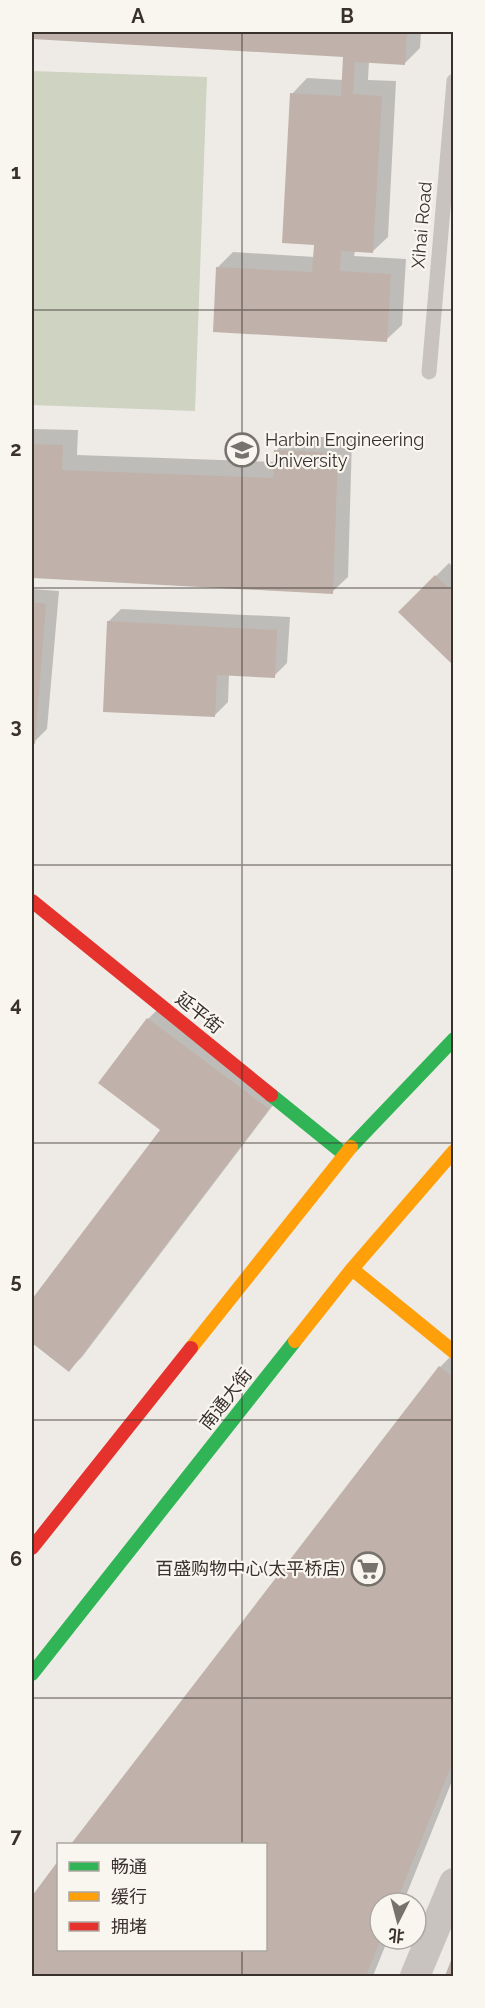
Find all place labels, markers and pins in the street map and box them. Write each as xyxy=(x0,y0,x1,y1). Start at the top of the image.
place label: Harbin Engineering University xyxy=(265,429,424,471)
school or university icon: Harbin Engineering University xyxy=(224,432,260,468)
supermarket icon: 百盛购物中心(太平桥店) xyxy=(350,1551,386,1587)
place label: 百盛购物中心(太平桥店) xyxy=(155,1558,345,1579)

